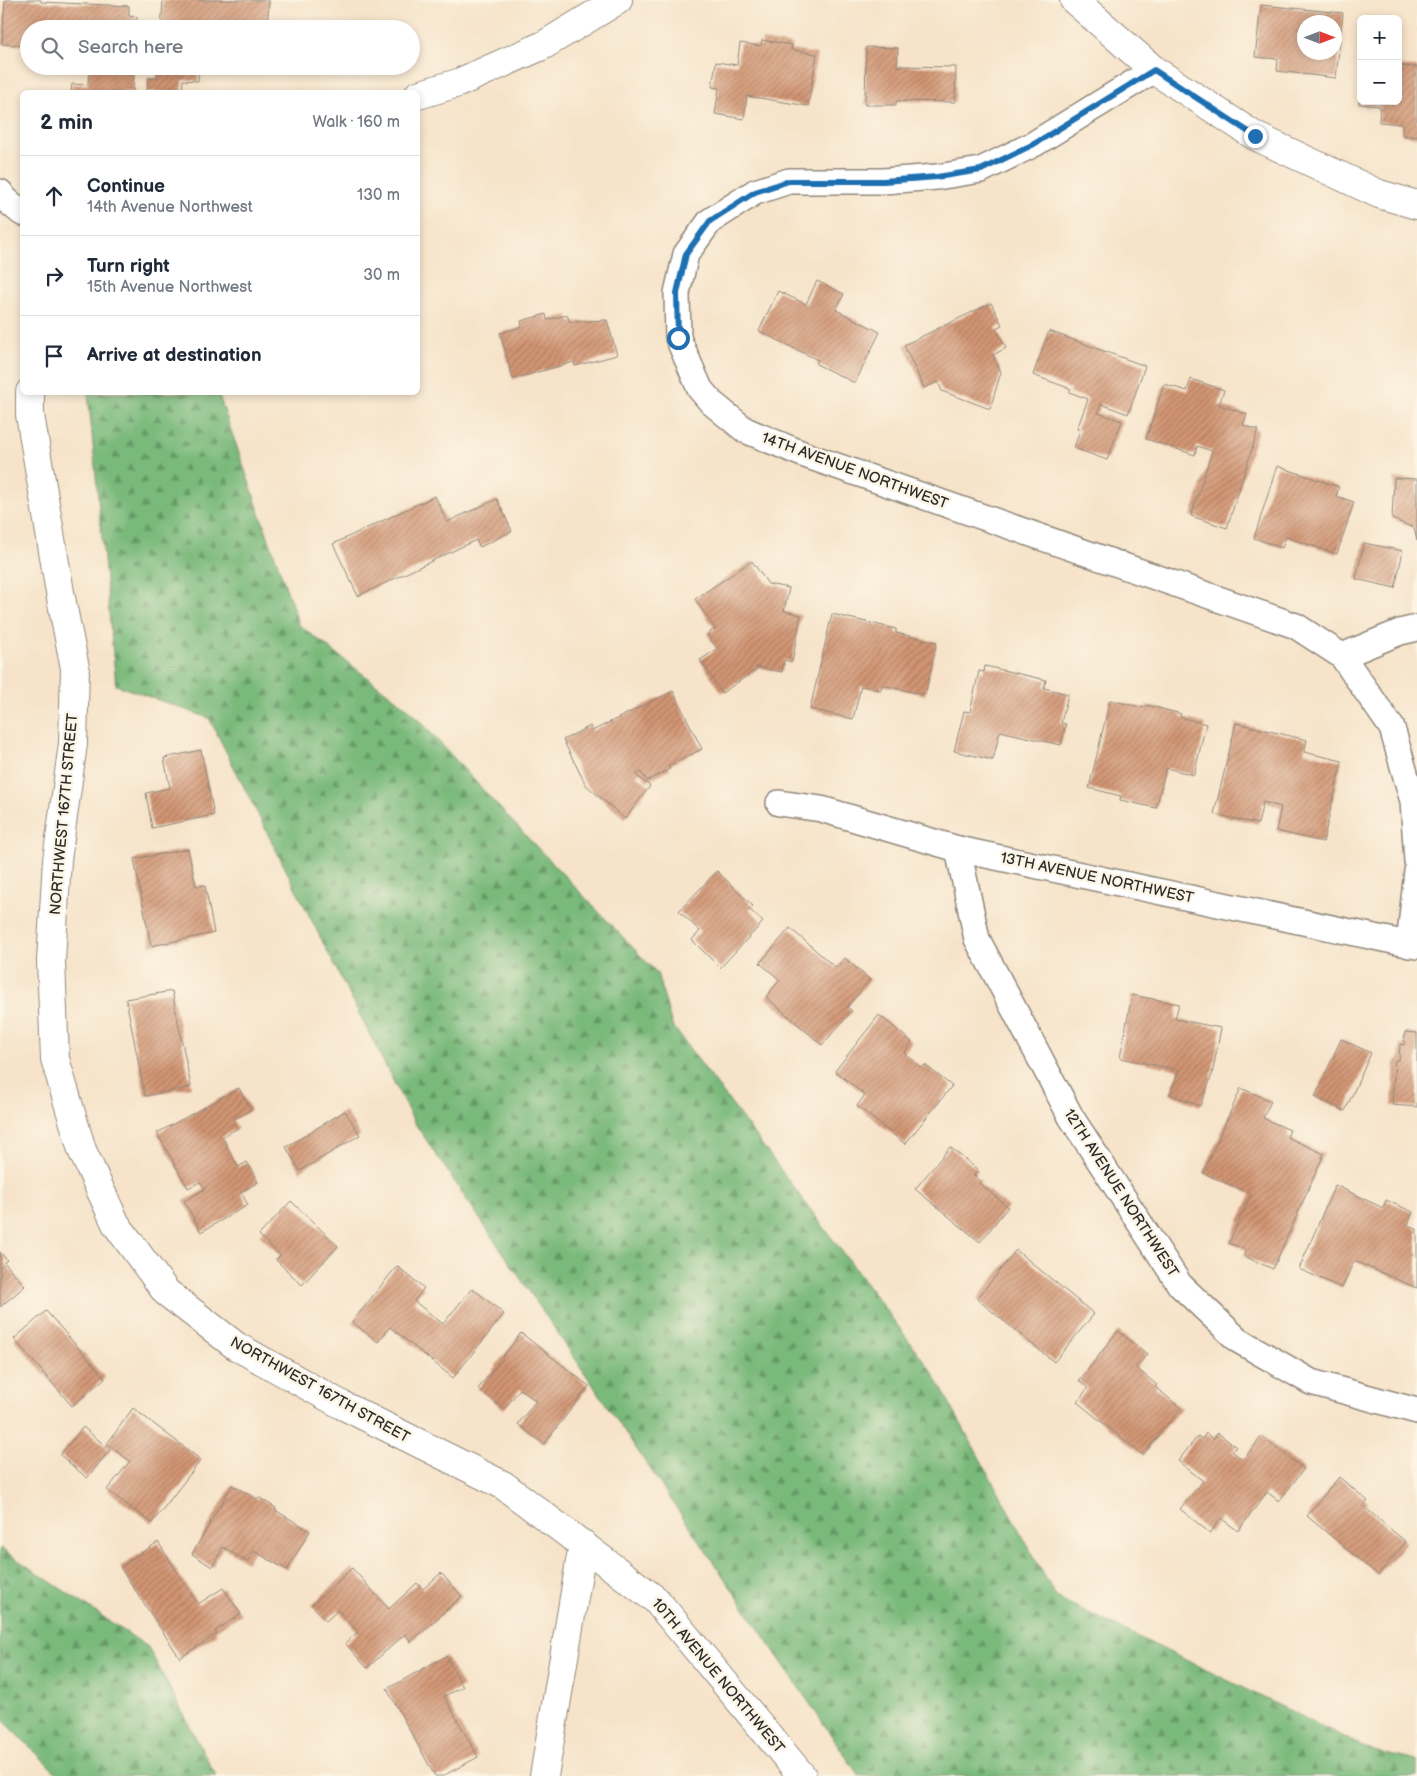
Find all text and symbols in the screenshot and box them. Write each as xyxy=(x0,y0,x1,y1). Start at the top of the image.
north arrow xyxy=(1297,15,1342,60)
map controls xyxy=(1357,15,1402,105)
button: + xyxy=(1357,15,1402,60)
search box xyxy=(20,20,420,75)
icon: search xyxy=(38,34,66,62)
text: Search here xyxy=(78,36,183,59)
button: − xyxy=(1357,60,1402,105)
text: 2 min xyxy=(40,110,93,135)
text: Walk · 160 m xyxy=(312,113,400,132)
route end xyxy=(1244,125,1267,148)
text: Continue xyxy=(87,175,165,198)
icon: ahead xyxy=(40,182,68,210)
text: 130 m xyxy=(357,186,400,205)
text: 14th Avenue Northwest xyxy=(87,198,253,217)
text: Turn right xyxy=(87,255,170,278)
icon: right xyxy=(40,262,68,290)
text: 30 m xyxy=(363,266,400,285)
text: 15th Avenue Northwest xyxy=(87,278,252,297)
route start xyxy=(667,327,690,350)
icon: arrive xyxy=(40,342,68,370)
text: Arrive at destination xyxy=(87,344,262,367)
street label: 14TH AVENUE NORTHWEST xyxy=(759,428,951,514)
street label: NORTHWEST 167TH STREET xyxy=(46,712,82,916)
street label: 13TH AVENUE NORTHWEST xyxy=(999,848,1195,908)
street label: 12TH AVENUE NORTHWEST xyxy=(1059,1105,1183,1281)
street label: NORTHWEST 167TH STREET xyxy=(227,1333,413,1447)
street label: 10TH AVENUE NORTHWEST xyxy=(647,1595,789,1757)

